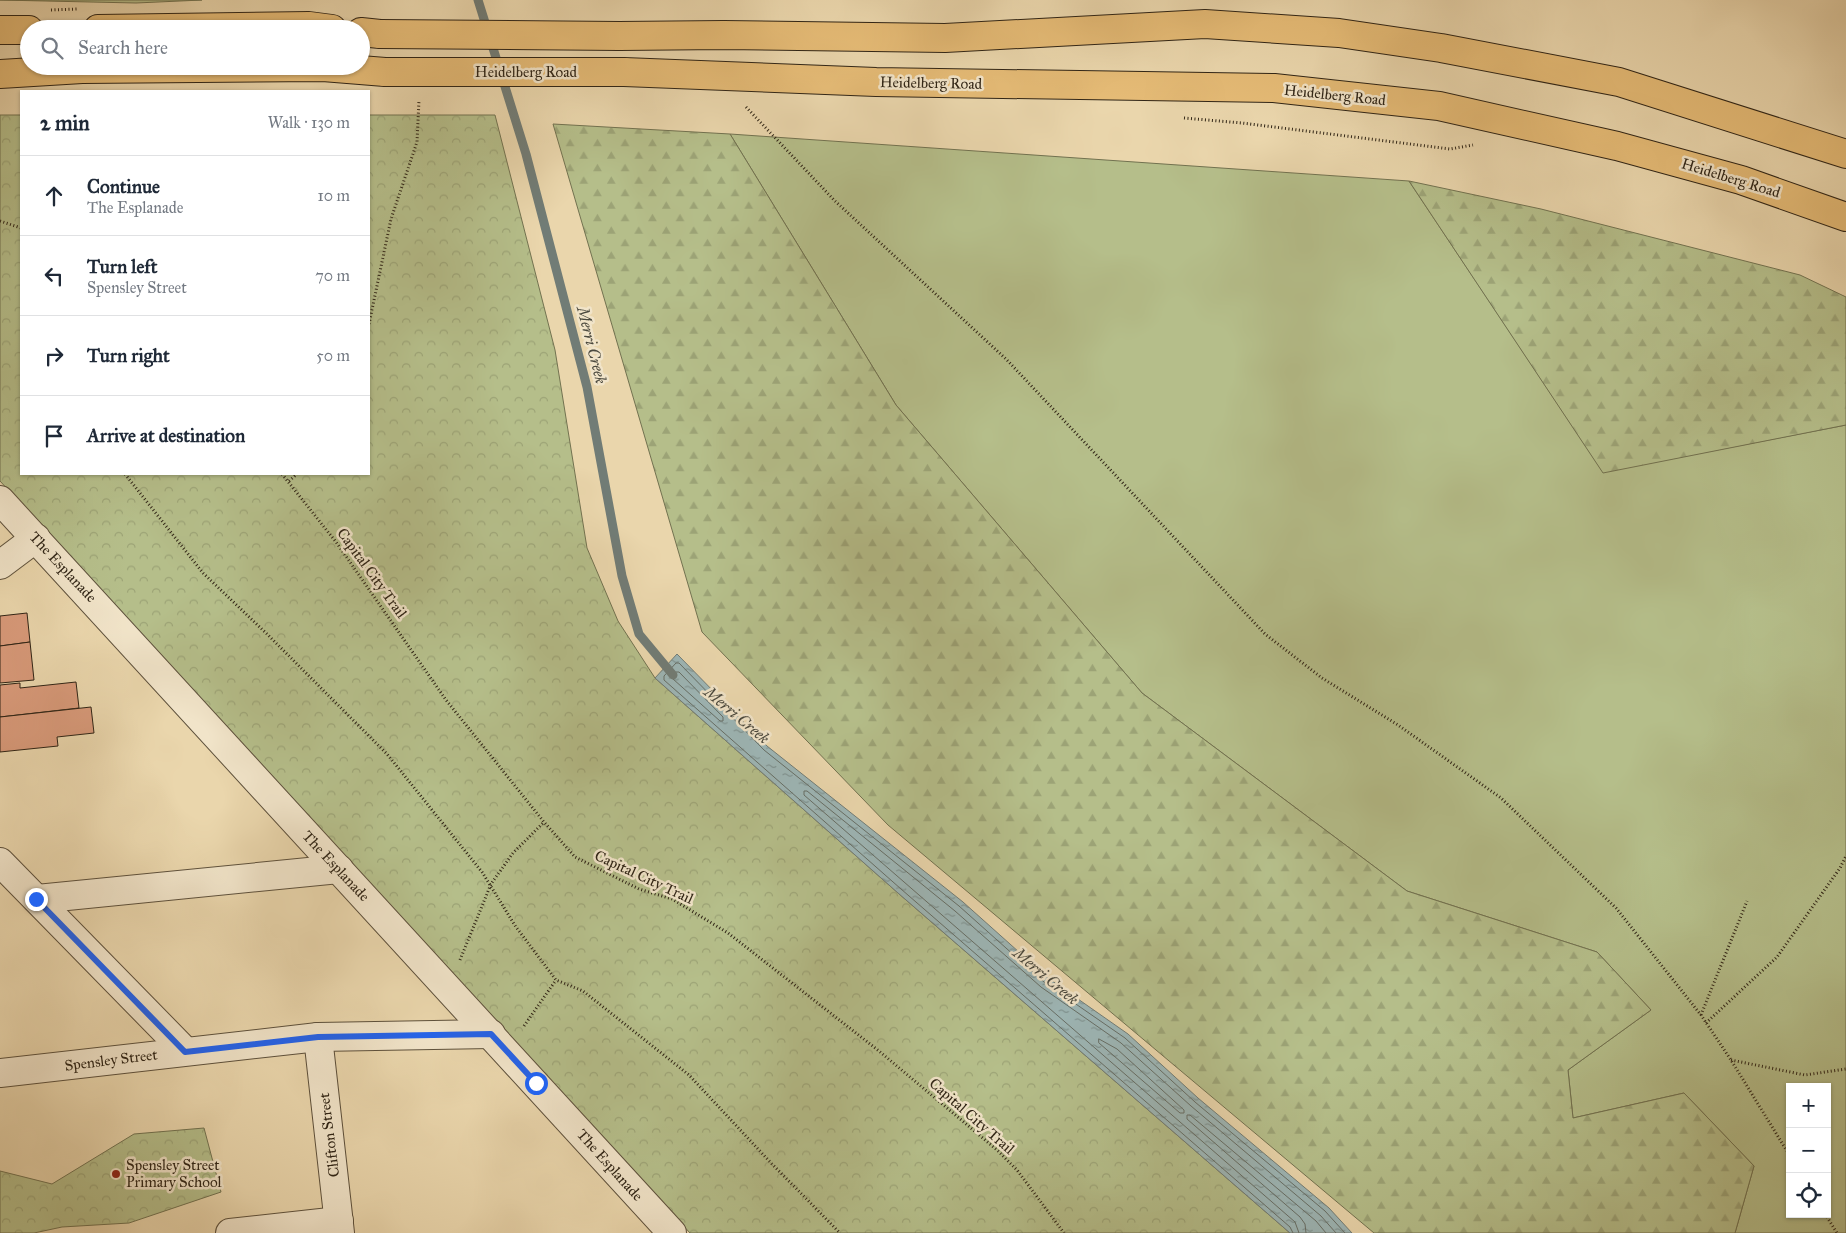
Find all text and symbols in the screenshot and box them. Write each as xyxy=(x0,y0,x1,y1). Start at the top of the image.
search box xyxy=(20,20,370,75)
icon: search xyxy=(38,34,66,62)
text: Search here xyxy=(78,36,168,59)
street label: Heidelberg Road xyxy=(475,63,578,81)
street label: Heidelberg Road xyxy=(880,73,983,93)
street label: Heidelberg Road xyxy=(1283,81,1387,109)
text: 2 min xyxy=(40,110,90,136)
text: Walk · 130 m xyxy=(268,113,350,132)
street label: Heidelberg Road xyxy=(1679,154,1783,202)
text: Continue xyxy=(87,175,160,198)
icon: ahead xyxy=(40,182,68,210)
text: 10 m xyxy=(318,186,350,205)
text: The Esplanade xyxy=(87,198,183,217)
text: Turn left xyxy=(87,255,157,278)
icon: left xyxy=(40,262,68,290)
text: 70 m xyxy=(315,266,350,285)
text: Spensley Street xyxy=(87,278,187,297)
water label: Merri Creek xyxy=(573,302,611,386)
icon: right xyxy=(40,342,68,370)
text: Turn right xyxy=(87,344,170,367)
text: 50 m xyxy=(316,346,350,365)
icon: arrive xyxy=(40,422,68,450)
text: Arrive at destination xyxy=(87,424,245,447)
street label: Capital City Trail xyxy=(333,524,411,622)
street label: The Esplanade xyxy=(26,528,100,606)
water label: Merri Creek xyxy=(699,681,773,748)
street label: The Esplanade xyxy=(299,827,373,905)
street label: Capital City Trail xyxy=(592,846,697,908)
route end xyxy=(25,888,48,911)
water label: Merri Creek xyxy=(1008,942,1082,1009)
street label: Spensley Street xyxy=(63,1045,159,1075)
route start xyxy=(525,1072,548,1095)
street label: Capital City Trail xyxy=(926,1074,1019,1158)
map controls xyxy=(1786,1083,1831,1218)
button: + xyxy=(1786,1083,1831,1128)
street label: Clifton Street xyxy=(315,1091,343,1178)
street label: The Esplanade xyxy=(573,1125,647,1205)
button: − xyxy=(1786,1128,1831,1173)
place label: Spensley Street Primary School xyxy=(126,1156,223,1191)
marker: Spensley Street Primary School xyxy=(110,1168,122,1180)
button: locate xyxy=(1786,1173,1831,1218)

